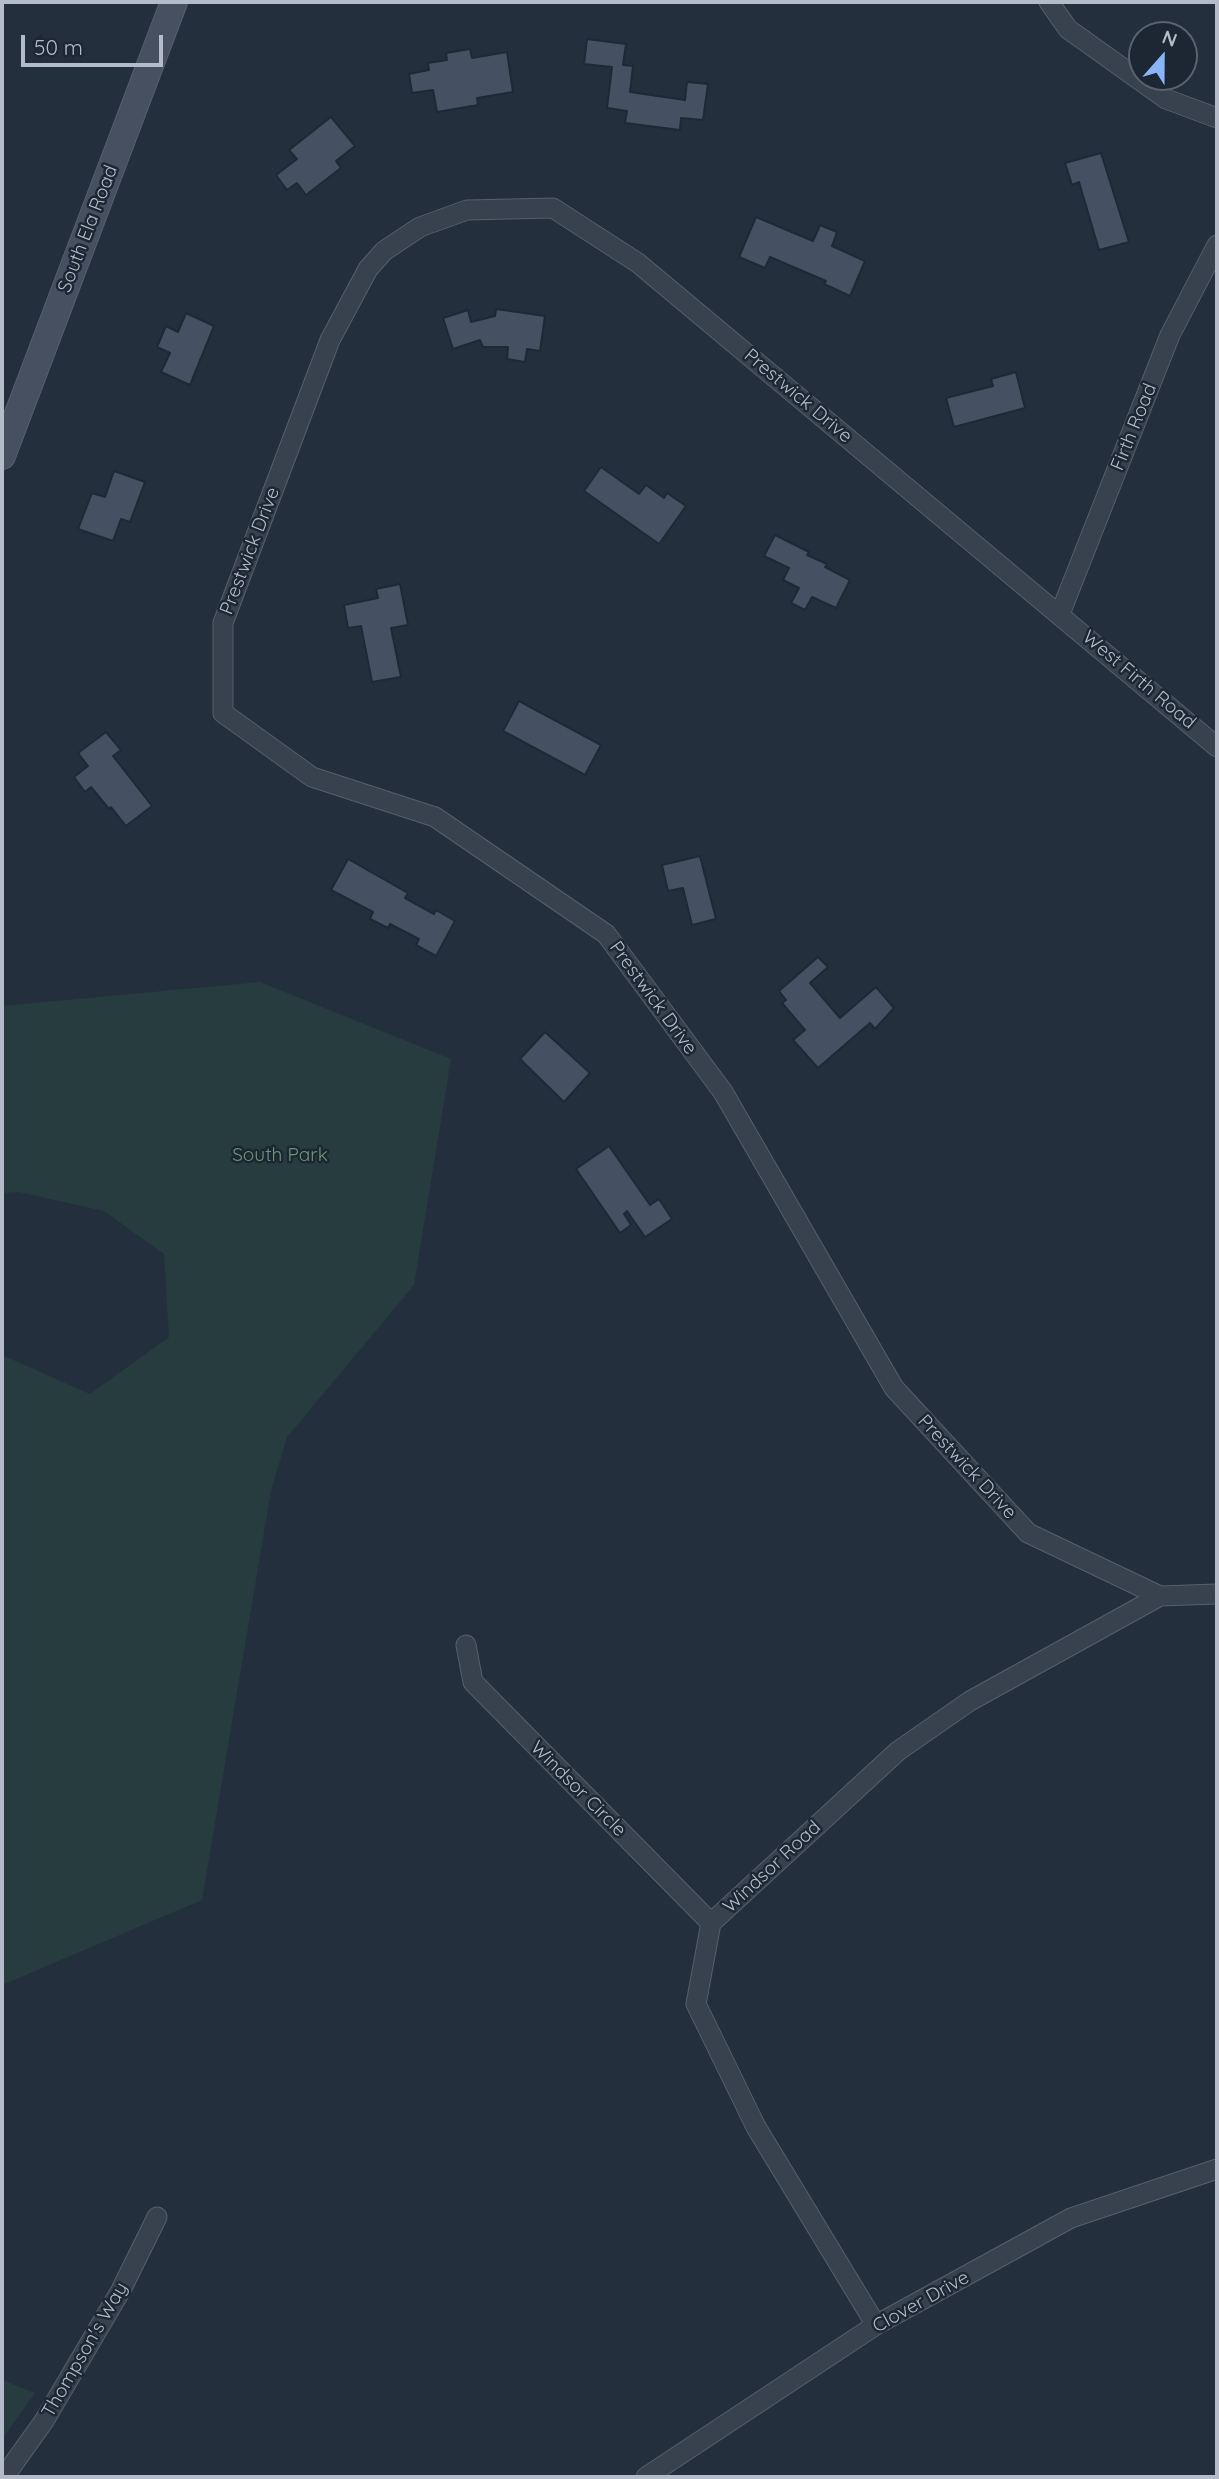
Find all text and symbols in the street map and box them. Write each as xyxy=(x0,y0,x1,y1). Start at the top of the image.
scale bar xyxy=(24,21,166,65)
north arrow xyxy=(1128,21,1198,91)
text: N xyxy=(1159,25,1181,52)
text: 50 m xyxy=(34,34,83,60)
street label: South Ela Road xyxy=(53,162,123,296)
street label: Prestwick Drive xyxy=(739,344,857,448)
street label: Firth Road xyxy=(1106,380,1162,474)
street label: Prestwick Drive xyxy=(215,484,285,618)
street label: West Firth Road xyxy=(1078,626,1200,734)
street label: Prestwick Drive xyxy=(604,937,702,1059)
park label: South Park xyxy=(232,1144,328,1166)
street label: Prestwick Drive xyxy=(913,1410,1021,1524)
street label: Windsor Circle xyxy=(525,1736,631,1842)
street label: Windsor Road xyxy=(719,1816,825,1918)
street label: Clover Drive xyxy=(869,2266,973,2338)
street label: Thompson's Way xyxy=(37,2278,133,2422)

